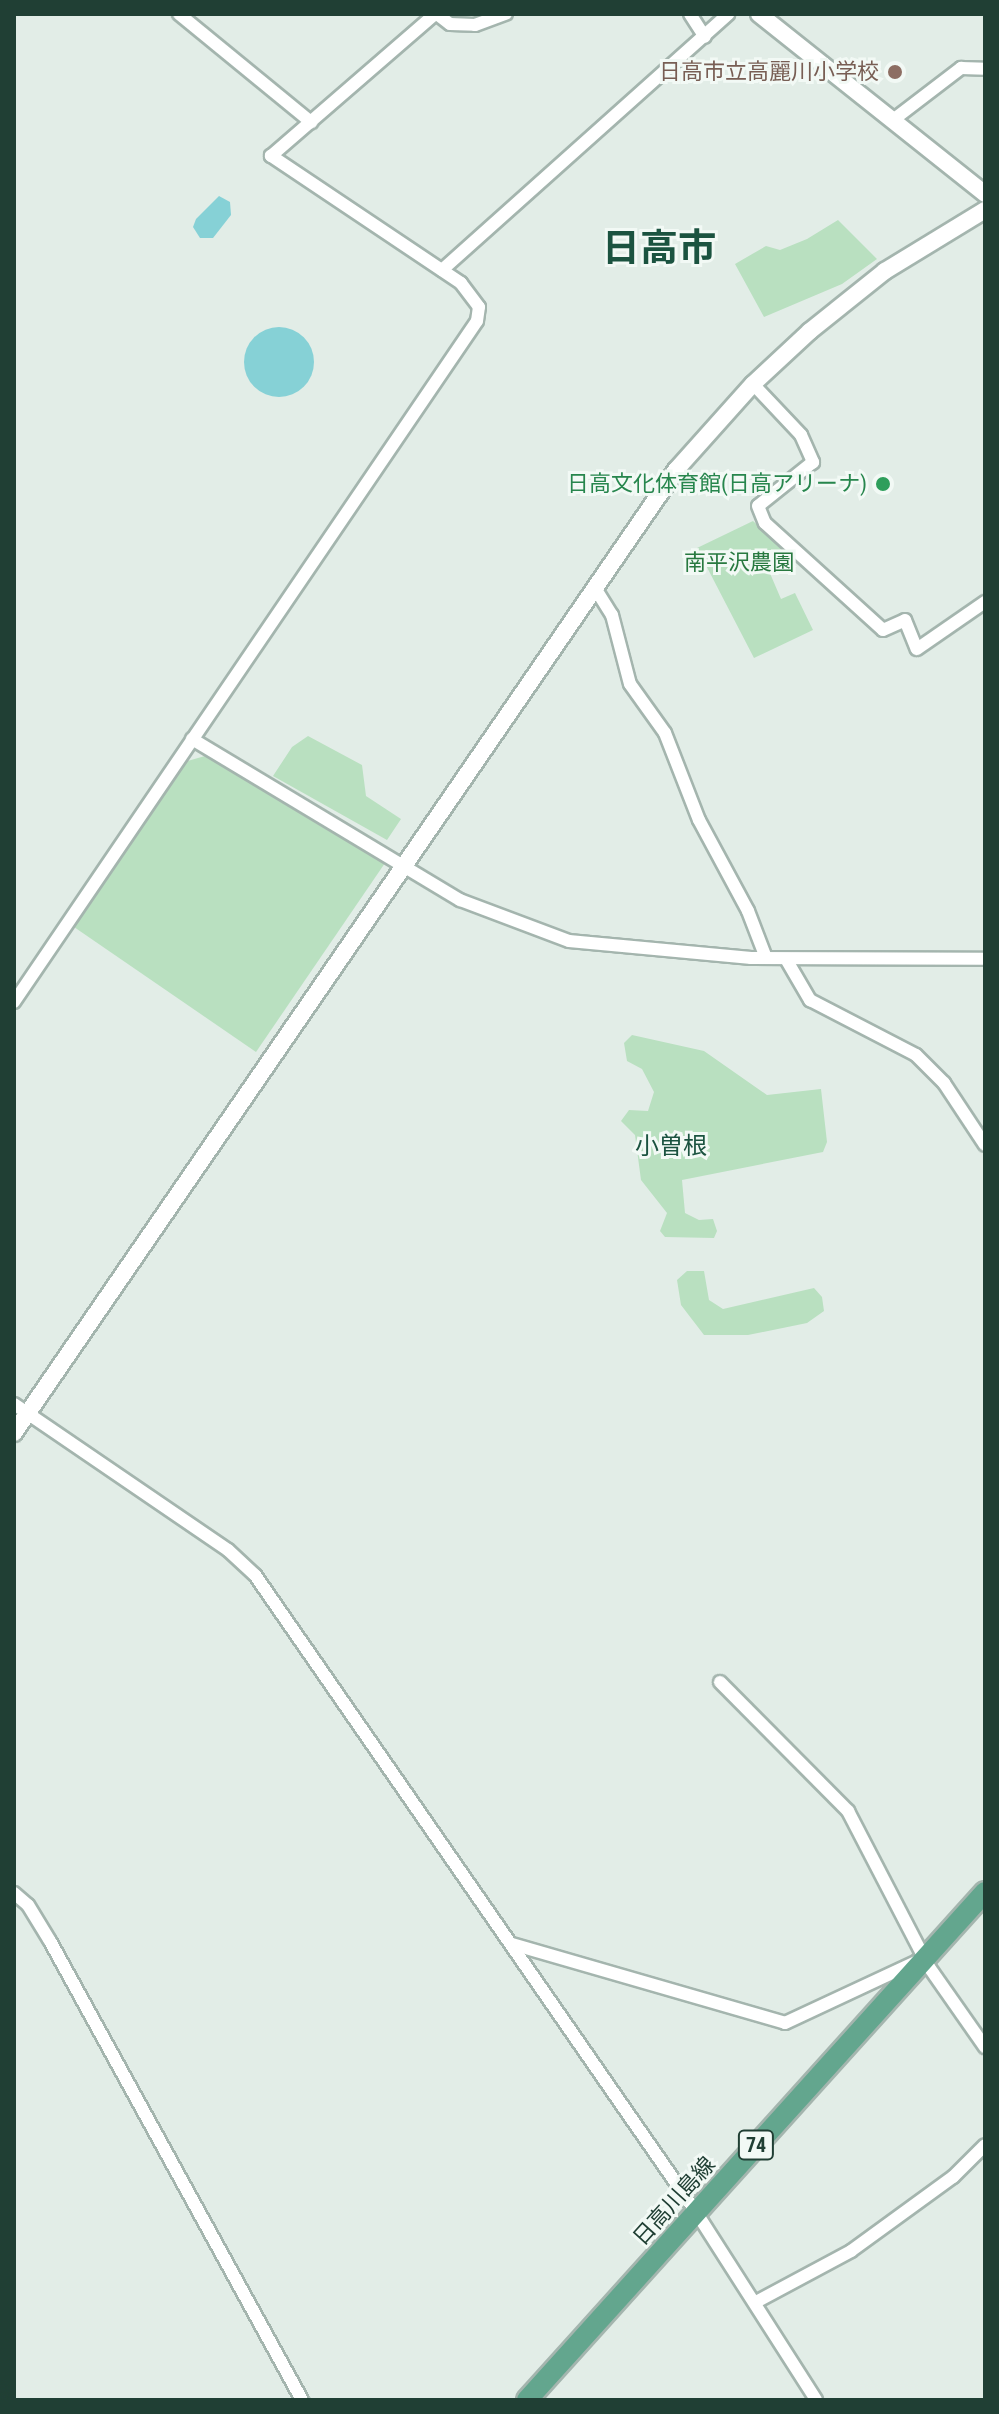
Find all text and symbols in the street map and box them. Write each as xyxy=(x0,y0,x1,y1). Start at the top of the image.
place label: 日高市立高麗川小学校 xyxy=(659,59,879,85)
marker: 日高市立高麗川小学校 xyxy=(886,63,904,81)
district label: 日高市 xyxy=(602,226,716,272)
place label: 日高文化体育館(日高アリーナ) xyxy=(567,471,867,497)
marker: 日高文化体育館(日高アリーナ) xyxy=(874,475,892,493)
park label: 南平沢農園 xyxy=(684,550,794,576)
district label: 小曽根 xyxy=(635,1133,707,1161)
road number: 74 xyxy=(736,2129,776,2161)
street label: 日高川島線 xyxy=(627,2151,721,2251)

